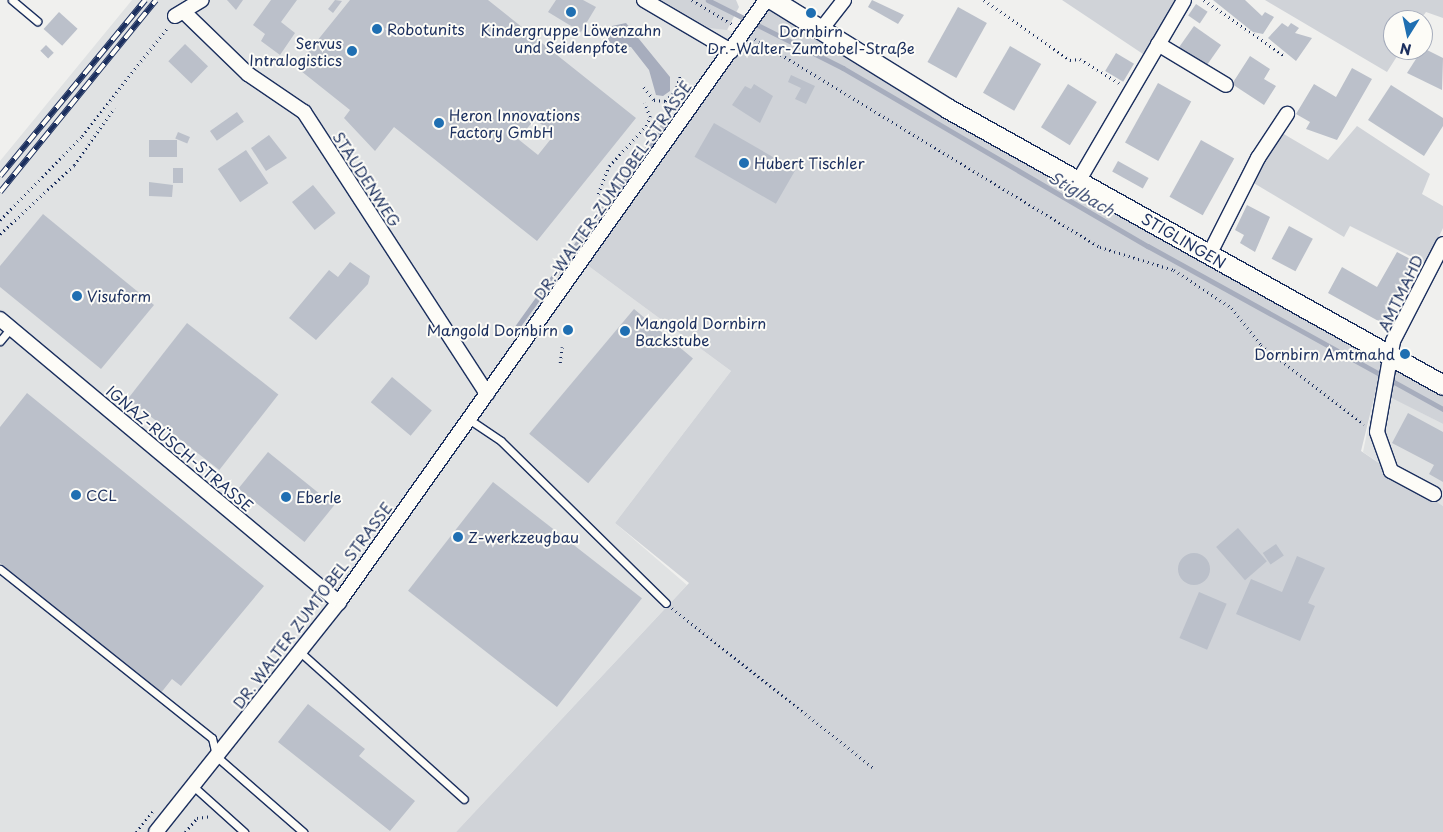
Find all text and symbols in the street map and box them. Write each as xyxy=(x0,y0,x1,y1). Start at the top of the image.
marker: Kindergruppe Löwenzahn und Seidenpfote xyxy=(565,6,577,18)
marker: Dornbirn Dr.-Walter-Zumtobel-Straße xyxy=(805,7,817,19)
north arrow xyxy=(1383,10,1433,60)
place label: Robotunits xyxy=(387,20,465,38)
place label: Kindergruppe Löwenzahn und Seidenpfote xyxy=(480,20,662,55)
place label: Dornbirn Dr.-Walter-Zumtobel-Straße xyxy=(707,21,915,56)
marker: Robotunits xyxy=(371,23,383,35)
place label: Servus Intralogistics xyxy=(249,33,342,68)
text: N xyxy=(1398,38,1413,61)
marker: Servus Intralogistics xyxy=(346,45,358,57)
street label: DR.-WALTER-ZUMTOBEL-STRASSE xyxy=(529,77,695,303)
place label: Heron Innovations Factory GmbH xyxy=(449,105,580,140)
marker: Heron Innovations Factory GmbH xyxy=(433,117,445,129)
street label: STAUDENWEG xyxy=(330,128,404,230)
place label: Hubert Tischler xyxy=(754,154,866,172)
marker: Hubert Tischler xyxy=(738,157,750,169)
water label: Stiglbach xyxy=(1046,167,1118,219)
street label: STIGLINGEN xyxy=(1139,209,1229,271)
street label: AMTMAHD xyxy=(1374,252,1426,334)
place label: Visuform xyxy=(87,287,151,305)
marker: Visuform xyxy=(71,290,83,302)
place label: Mangold Dornbirn Backstube xyxy=(635,313,767,348)
place label: Mangold Dornbirn xyxy=(426,321,558,339)
marker: Mangold Dornbirn xyxy=(562,324,574,336)
marker: Mangold Dornbirn Backstube xyxy=(619,325,631,337)
place label: Dornbirn Amtmahd xyxy=(1254,345,1395,363)
marker: Dornbirn Amtmahd xyxy=(1399,348,1411,360)
street label: IGNAZ-RÜSCH-STRASSE xyxy=(103,381,257,515)
place label: CCL xyxy=(86,486,117,504)
place label: Eberle xyxy=(296,488,342,506)
marker: CCL xyxy=(70,489,82,501)
marker: Eberle xyxy=(280,491,292,503)
street label: DR. WALTER ZUMTOBEL STRASSE xyxy=(227,497,397,713)
place label: Z-werkzeugbau xyxy=(468,528,579,546)
marker: Z-werkzeugbau xyxy=(452,531,464,543)

